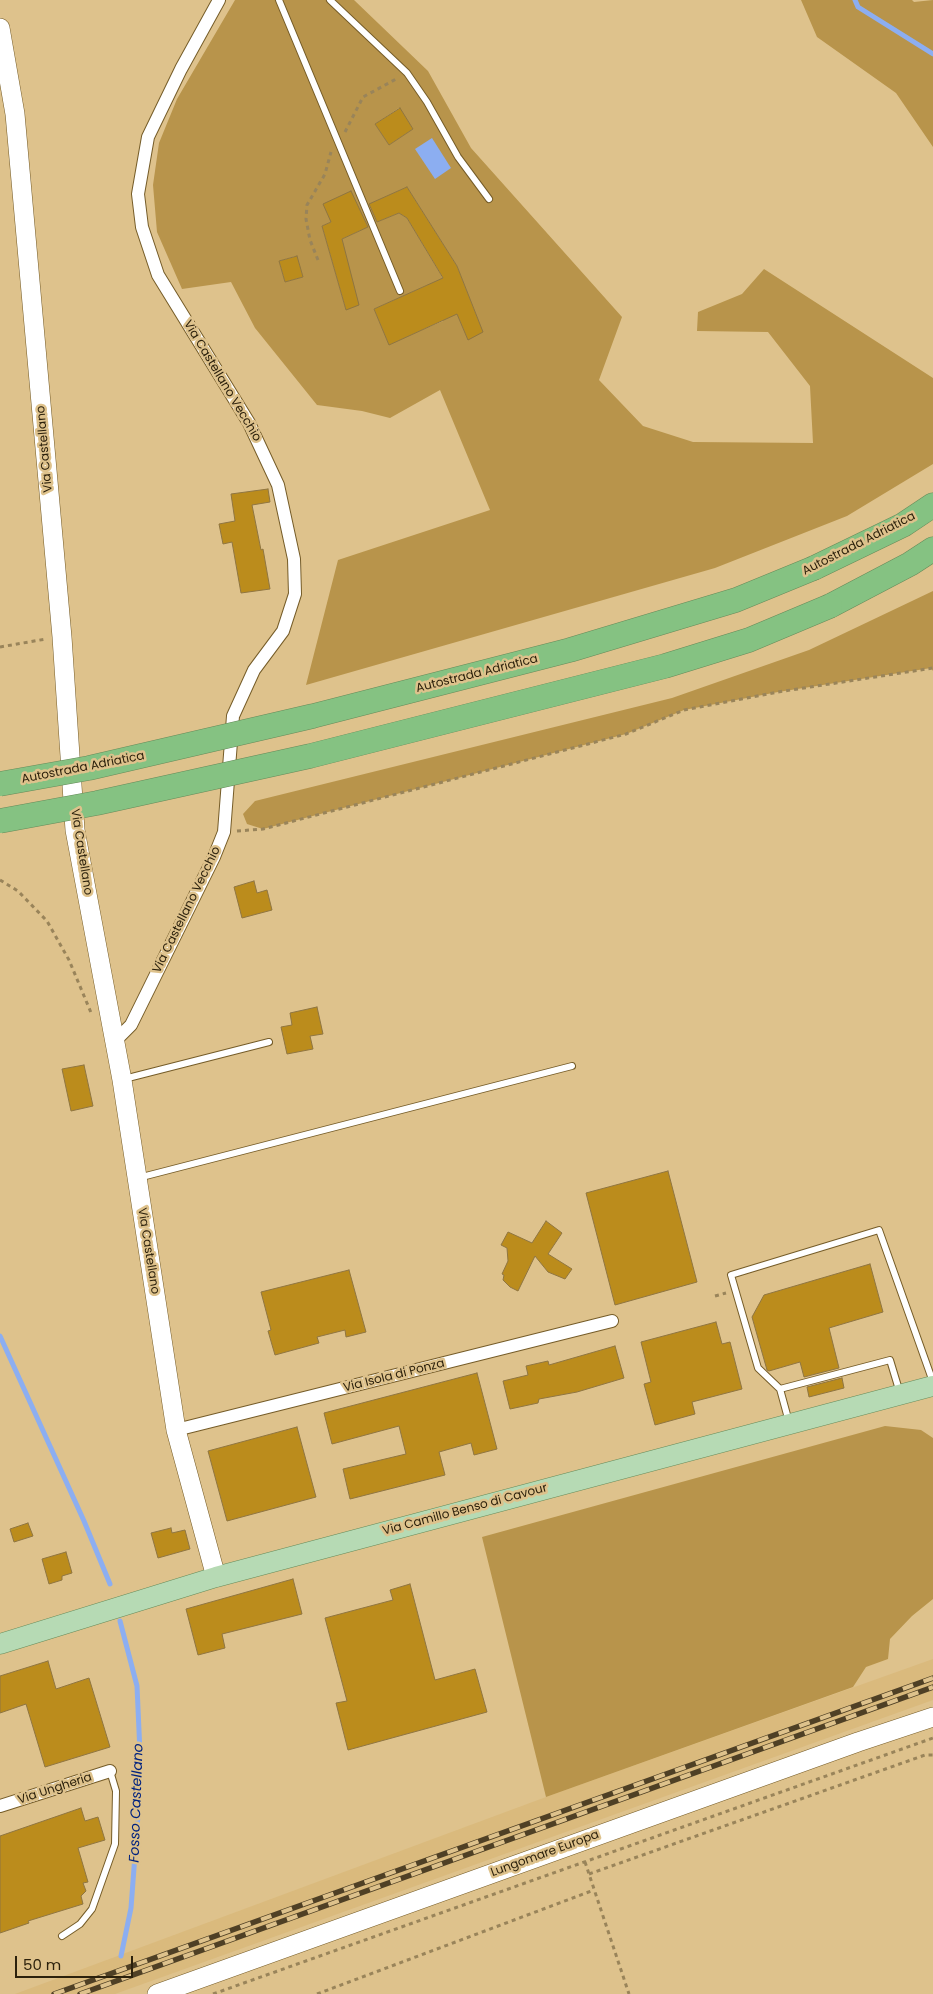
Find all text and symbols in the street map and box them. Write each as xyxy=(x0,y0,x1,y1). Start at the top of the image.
street label: Via Castellano Vecchio xyxy=(180,318,264,444)
street label: Via Castellano xyxy=(34,405,56,493)
street label: Autostrada Adriatica xyxy=(800,509,918,579)
street label: Autostrada Adriatica xyxy=(415,652,539,696)
street label: Autostrada Adriatica xyxy=(20,749,146,787)
street label: Via Castellano xyxy=(67,808,95,896)
street label: Via Castellano Vecchio xyxy=(150,844,224,976)
street label: Via Castellano xyxy=(134,1207,162,1295)
street label: Via Isola di Ponza xyxy=(342,1356,446,1396)
street label: Via Camillo Benso di Cavour xyxy=(381,1481,549,1539)
water label: Fosso Castellano xyxy=(127,1743,147,1863)
street label: Via Ungheria xyxy=(16,1770,94,1808)
street label: Lungomare Europa xyxy=(489,1828,601,1880)
scale bar xyxy=(18,1946,135,1978)
text: 50 m xyxy=(23,1954,61,1975)

